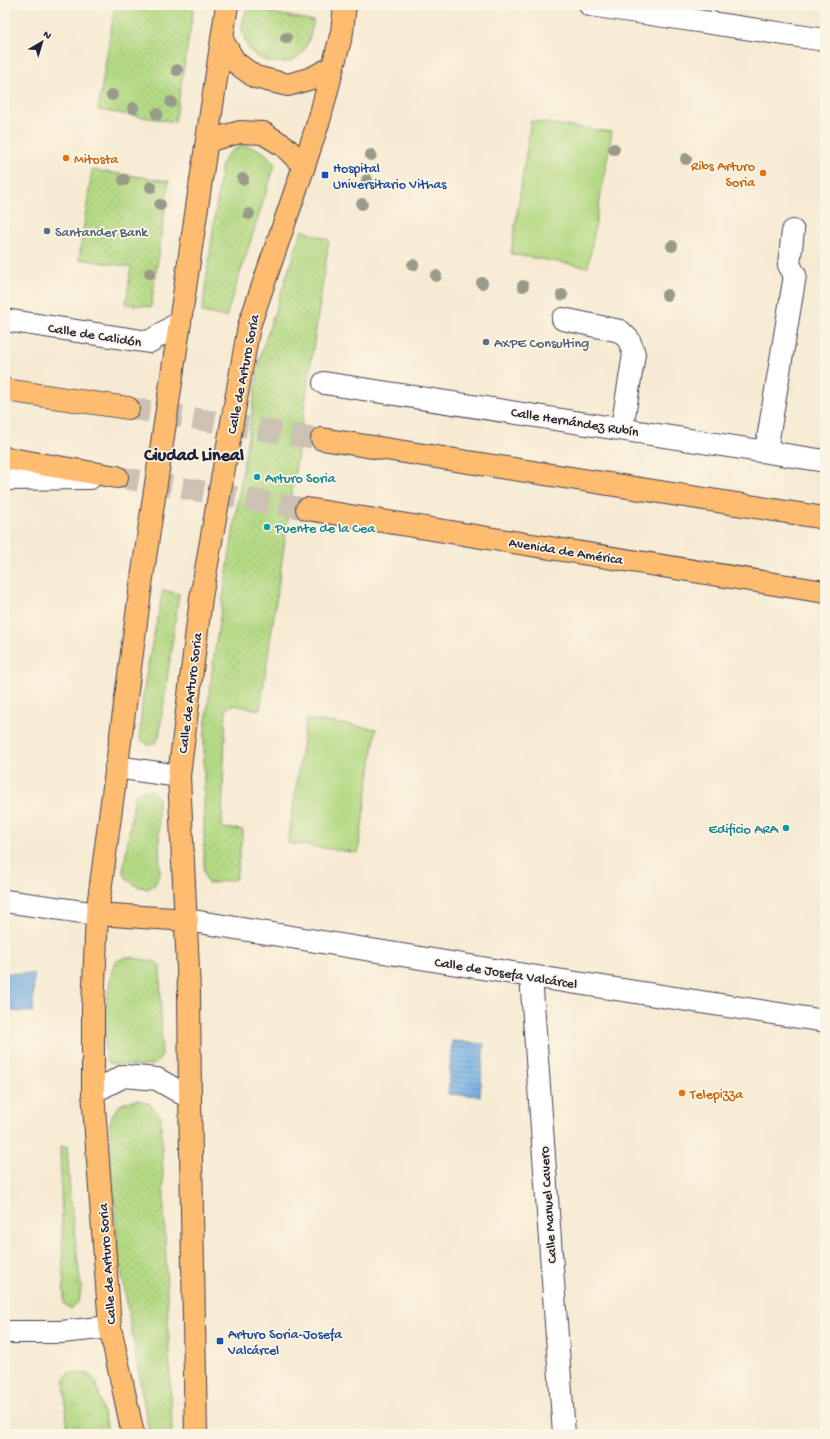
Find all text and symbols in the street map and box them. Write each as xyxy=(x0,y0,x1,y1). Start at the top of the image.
north arrow xyxy=(22,22,62,62)
text: N xyxy=(40,29,53,43)
place label: Mitosta xyxy=(74,152,120,169)
marker: Mitosta xyxy=(61,153,71,163)
place label: Ribs Arturo Soria xyxy=(691,159,756,192)
place label: Hospital Universitario Vithas xyxy=(333,161,447,194)
marker: Ribs Arturo Soria xyxy=(758,168,768,178)
marker: Hospital Universitario Vithas xyxy=(320,170,330,180)
place label: Santander Bank xyxy=(55,225,149,242)
marker: Santander Bank xyxy=(42,226,52,236)
street label: Calle de Arturo Soria xyxy=(225,312,265,436)
street label: Calle de Calidón xyxy=(47,321,143,352)
place label: AXPE Consulting xyxy=(494,336,589,353)
marker: AXPE Consulting xyxy=(481,337,491,347)
street label: Calle Hernández Rubín xyxy=(509,405,640,442)
district label: Ciudad Lineal xyxy=(143,446,244,467)
place label: Arturo Soria xyxy=(265,471,337,488)
marker: Arturo Soria xyxy=(252,472,262,482)
place label: Puente de la Cea xyxy=(274,521,376,538)
marker: Puente de la Cea xyxy=(262,522,272,532)
street label: Avenida de América xyxy=(507,535,625,570)
street label: Calle de Arturo Soria xyxy=(176,631,207,755)
place label: Edificio ARA xyxy=(708,822,779,839)
marker: Edificio ARA xyxy=(781,823,791,833)
street label: Calle de Josefa Valcárcel xyxy=(433,955,578,994)
place label: Telepizza xyxy=(689,1087,744,1104)
marker: Telepizza xyxy=(677,1088,687,1098)
street label: Calle Manuel Cavero xyxy=(537,1146,562,1264)
street label: Calle de Arturo Soria xyxy=(96,1201,121,1325)
place label: Arturo Soria-Josefa Valcárcel xyxy=(227,1327,343,1360)
marker: Arturo Soria-Josefa Valcárcel xyxy=(215,1336,225,1346)

